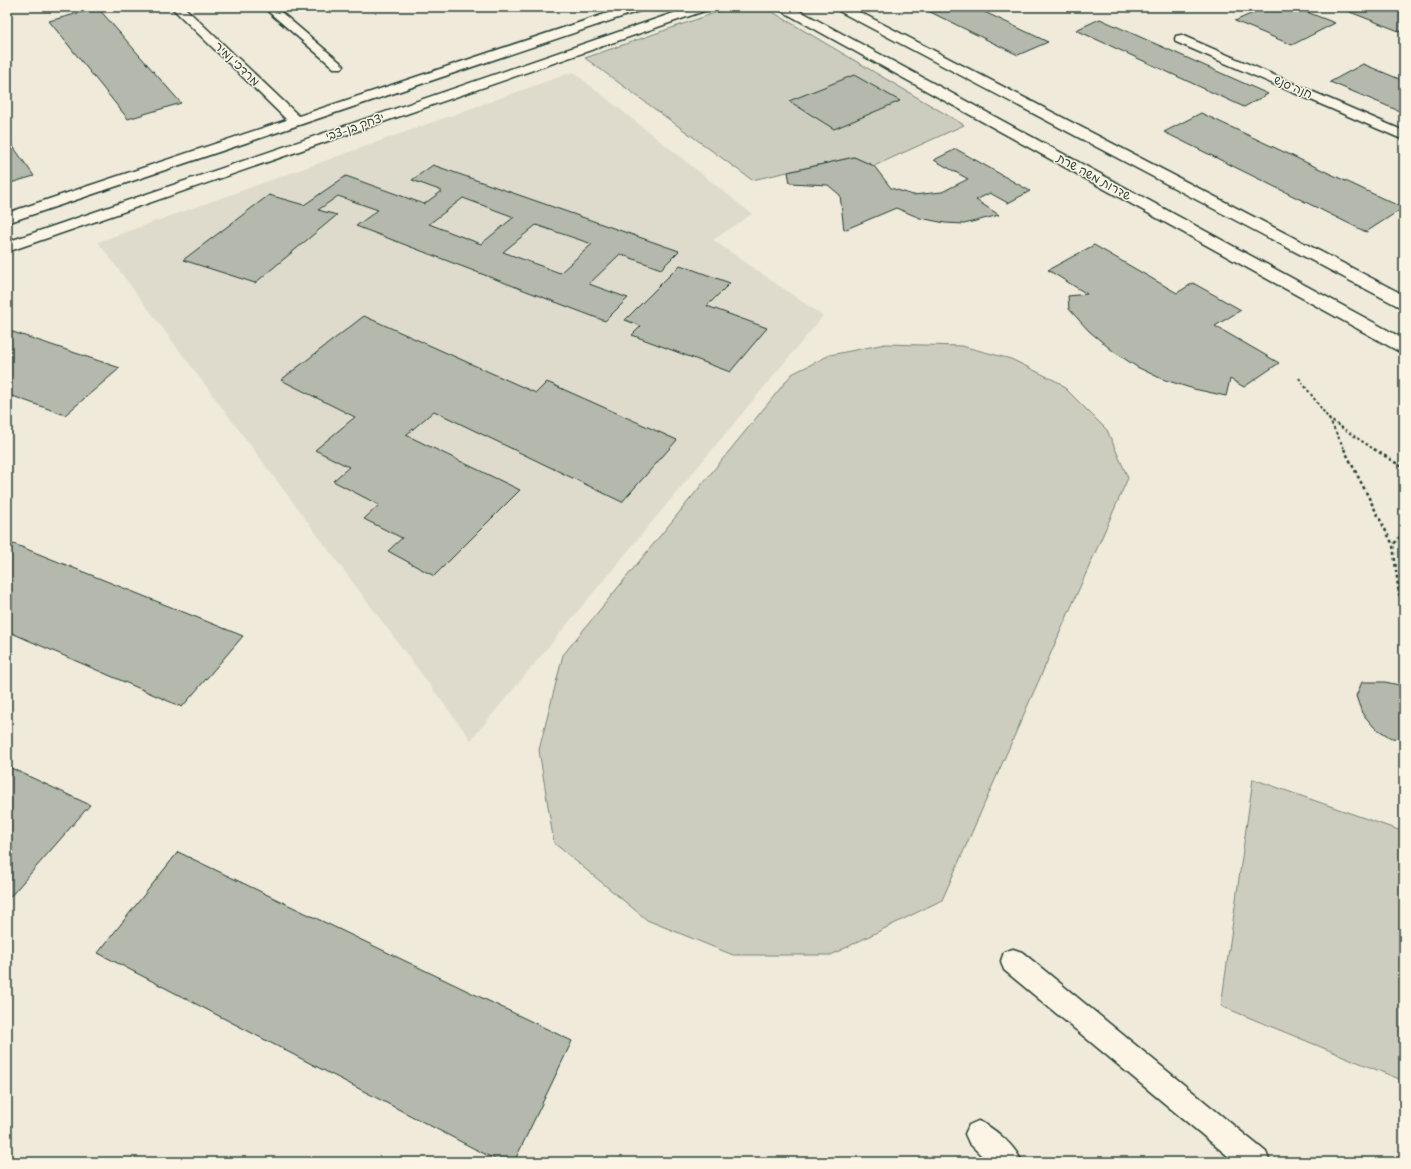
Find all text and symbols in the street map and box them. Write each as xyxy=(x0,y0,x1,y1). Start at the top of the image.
street label: מרדכי נמיר xyxy=(210,39,262,90)
street label: חנה סנש xyxy=(1271,73,1314,103)
street label: יצחק בן-צבי xyxy=(324,110,387,145)
street label: שדרות משה שרת xyxy=(1053,150,1134,205)

